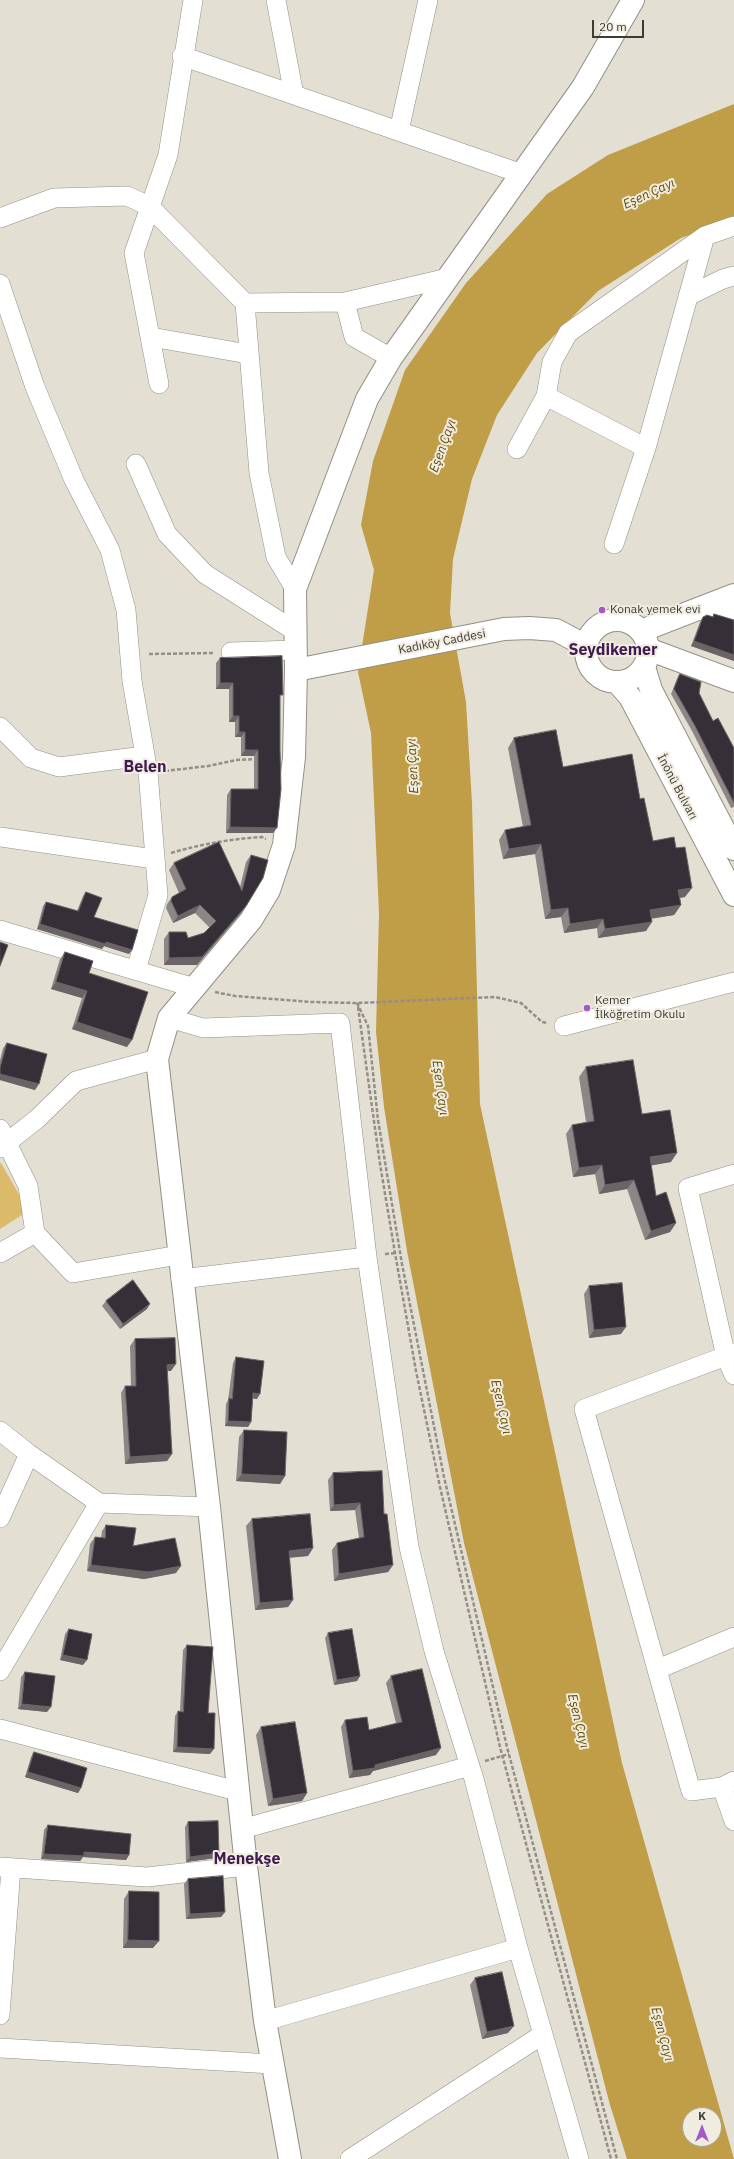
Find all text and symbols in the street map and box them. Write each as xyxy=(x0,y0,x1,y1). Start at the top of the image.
scale bar xyxy=(594,12,646,38)
text: 20 m xyxy=(599,19,627,34)
water label: Eşen Çayı xyxy=(621,175,677,213)
water label: Eşen Çayı xyxy=(426,417,460,475)
place label: Konak yemek evi xyxy=(610,603,701,617)
marker: Konak yemek evi xyxy=(597,605,607,615)
street label: Kadıköy Caddesi xyxy=(397,626,487,658)
district label: Seydikemer xyxy=(568,640,658,660)
water label: Eşen Çayı xyxy=(404,738,422,794)
street label: İnönü Bulvarı xyxy=(654,752,700,822)
district label: Belen xyxy=(123,757,167,777)
place label: Kemer İlköğretim Okulu xyxy=(595,994,685,1022)
marker: Kemer İlköğretim Okulu xyxy=(582,1003,592,1013)
water label: Eşen Çayı xyxy=(428,1059,452,1117)
water label: Eşen Çayı xyxy=(487,1378,515,1436)
water label: Eşen Çayı xyxy=(564,1692,592,1750)
district label: Menekşe xyxy=(214,1849,280,1869)
water label: Eşen Çayı xyxy=(647,2005,677,2063)
north arrow xyxy=(682,2107,722,2147)
text: K xyxy=(698,2109,706,2123)

